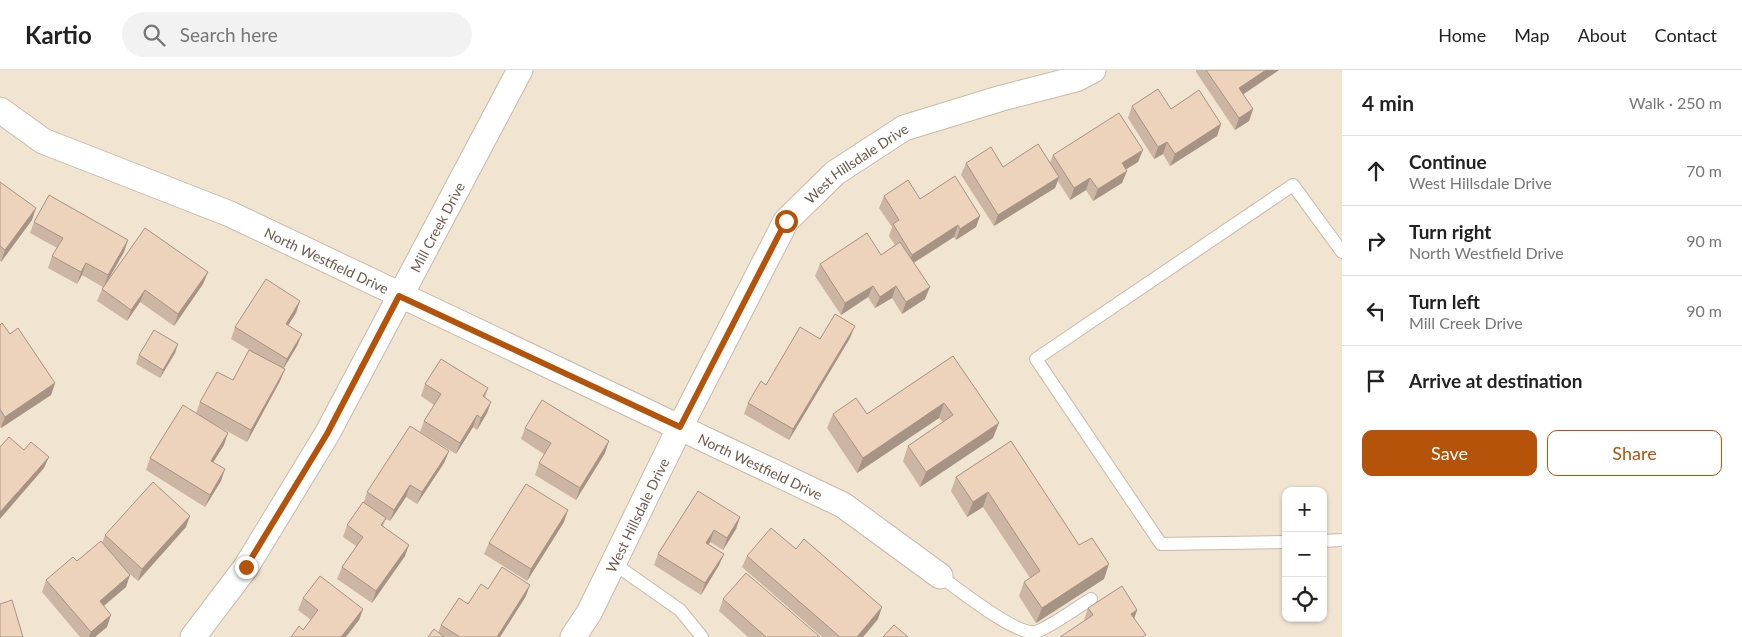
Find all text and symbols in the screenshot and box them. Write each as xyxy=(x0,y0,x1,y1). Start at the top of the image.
search box xyxy=(122,12,472,57)
text: Kartio xyxy=(25,20,92,49)
icon: search xyxy=(140,21,168,49)
text: Search here xyxy=(180,23,278,46)
text: Home xyxy=(1438,24,1486,46)
text: Map xyxy=(1514,24,1550,46)
text: About xyxy=(1578,24,1627,46)
text: Contact xyxy=(1655,24,1717,46)
text: 4 min xyxy=(1362,90,1414,115)
text: Walk · 250 m xyxy=(1629,93,1722,112)
street label: West Hillsdale Drive xyxy=(801,119,911,207)
text: Continue xyxy=(1409,150,1487,173)
icon: ahead xyxy=(1362,157,1390,185)
text: 70 m xyxy=(1686,161,1722,180)
text: West Hillsdale Drive xyxy=(1409,173,1552,192)
street label: Mill Creek Drive xyxy=(406,179,468,275)
route start xyxy=(775,210,798,233)
text: Turn right xyxy=(1409,220,1491,243)
street label: North Westfield Drive xyxy=(262,223,392,297)
icon: right xyxy=(1362,227,1390,255)
text: 90 m xyxy=(1686,231,1722,250)
text: North Westfield Drive xyxy=(1409,243,1564,262)
text: Turn left xyxy=(1409,290,1480,313)
icon: left xyxy=(1362,297,1390,325)
text: 90 m xyxy=(1686,301,1722,320)
text: Mill Creek Drive xyxy=(1409,313,1523,332)
icon: arrive xyxy=(1362,367,1390,395)
text: Arrive at destination xyxy=(1409,369,1582,392)
street label: North Westfield Drive xyxy=(696,429,825,503)
button: Save xyxy=(1362,430,1537,476)
button: Share xyxy=(1547,430,1722,476)
street label: West Hillsdale Drive xyxy=(602,455,672,575)
map controls xyxy=(1282,487,1327,622)
button: + xyxy=(1282,487,1327,532)
button: − xyxy=(1282,532,1327,577)
route end xyxy=(235,556,258,579)
button: locate xyxy=(1282,577,1327,622)

